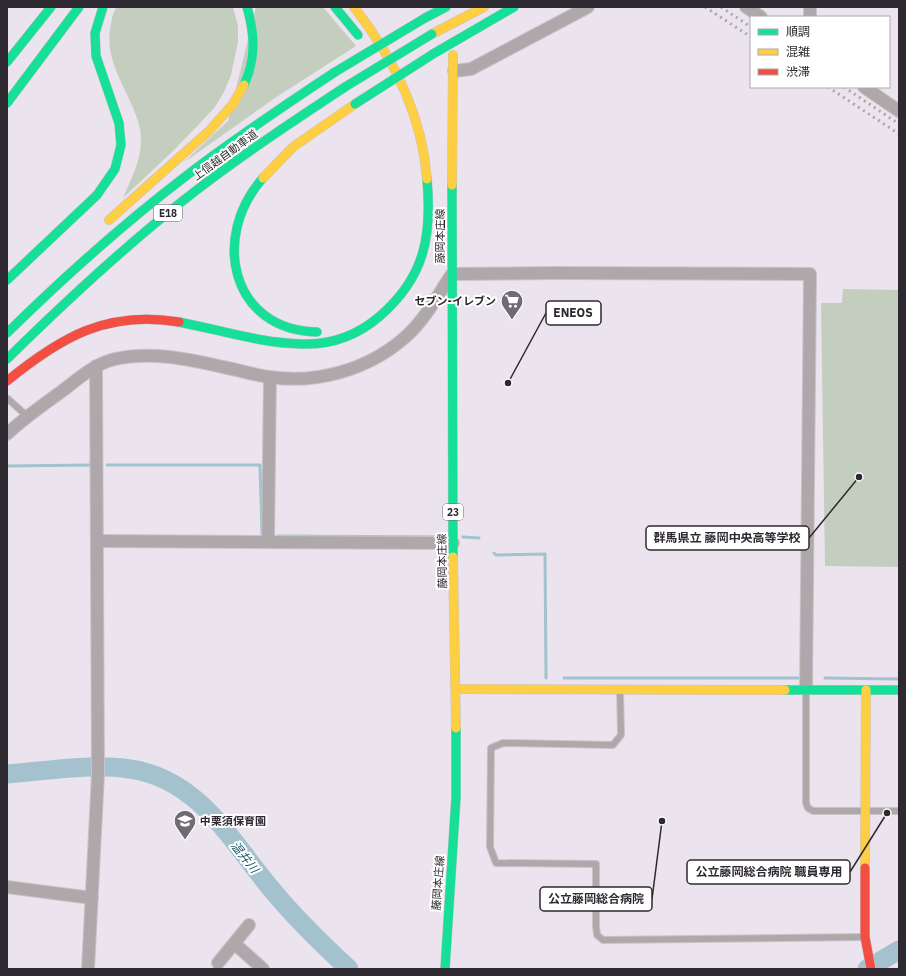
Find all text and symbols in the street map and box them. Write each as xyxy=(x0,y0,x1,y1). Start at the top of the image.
legend xyxy=(750,16,890,88)
text: 順調 xyxy=(786,24,810,39)
text: 混雑 xyxy=(786,44,810,59)
text: 渋滞 xyxy=(786,64,810,79)
street label: 上信越自動車道 xyxy=(190,127,260,183)
road number: E18 xyxy=(154,205,182,221)
street label: 藤岡本庄線 xyxy=(433,209,447,264)
supermarket icon: セブン-イレブン xyxy=(499,288,525,321)
place label: セブン-イレブン xyxy=(415,294,496,308)
callout: ENEOS xyxy=(546,301,601,325)
text: ENEOS xyxy=(553,305,593,320)
road number: 23 xyxy=(443,504,463,520)
callout: 群馬県立 藤岡中央高等学校 xyxy=(646,526,809,550)
text: 群馬県立 藤岡中央高等学校 xyxy=(654,530,800,545)
street label: 藤岡本庄線 xyxy=(435,533,449,589)
school or university icon: 中栗須保育園 xyxy=(172,808,198,841)
place label: 中栗須保育園 xyxy=(200,814,266,828)
water label: 温井川 xyxy=(228,838,263,877)
street label: 藤岡本庄線 xyxy=(429,855,447,911)
callout: 公立藤岡総合病院 職員専用 xyxy=(687,860,850,884)
text: 公立藤岡総合病院 職員専用 xyxy=(696,864,842,879)
callout: 公立藤岡総合病院 xyxy=(540,887,652,911)
text: 公立藤岡総合病院 xyxy=(548,891,644,906)

